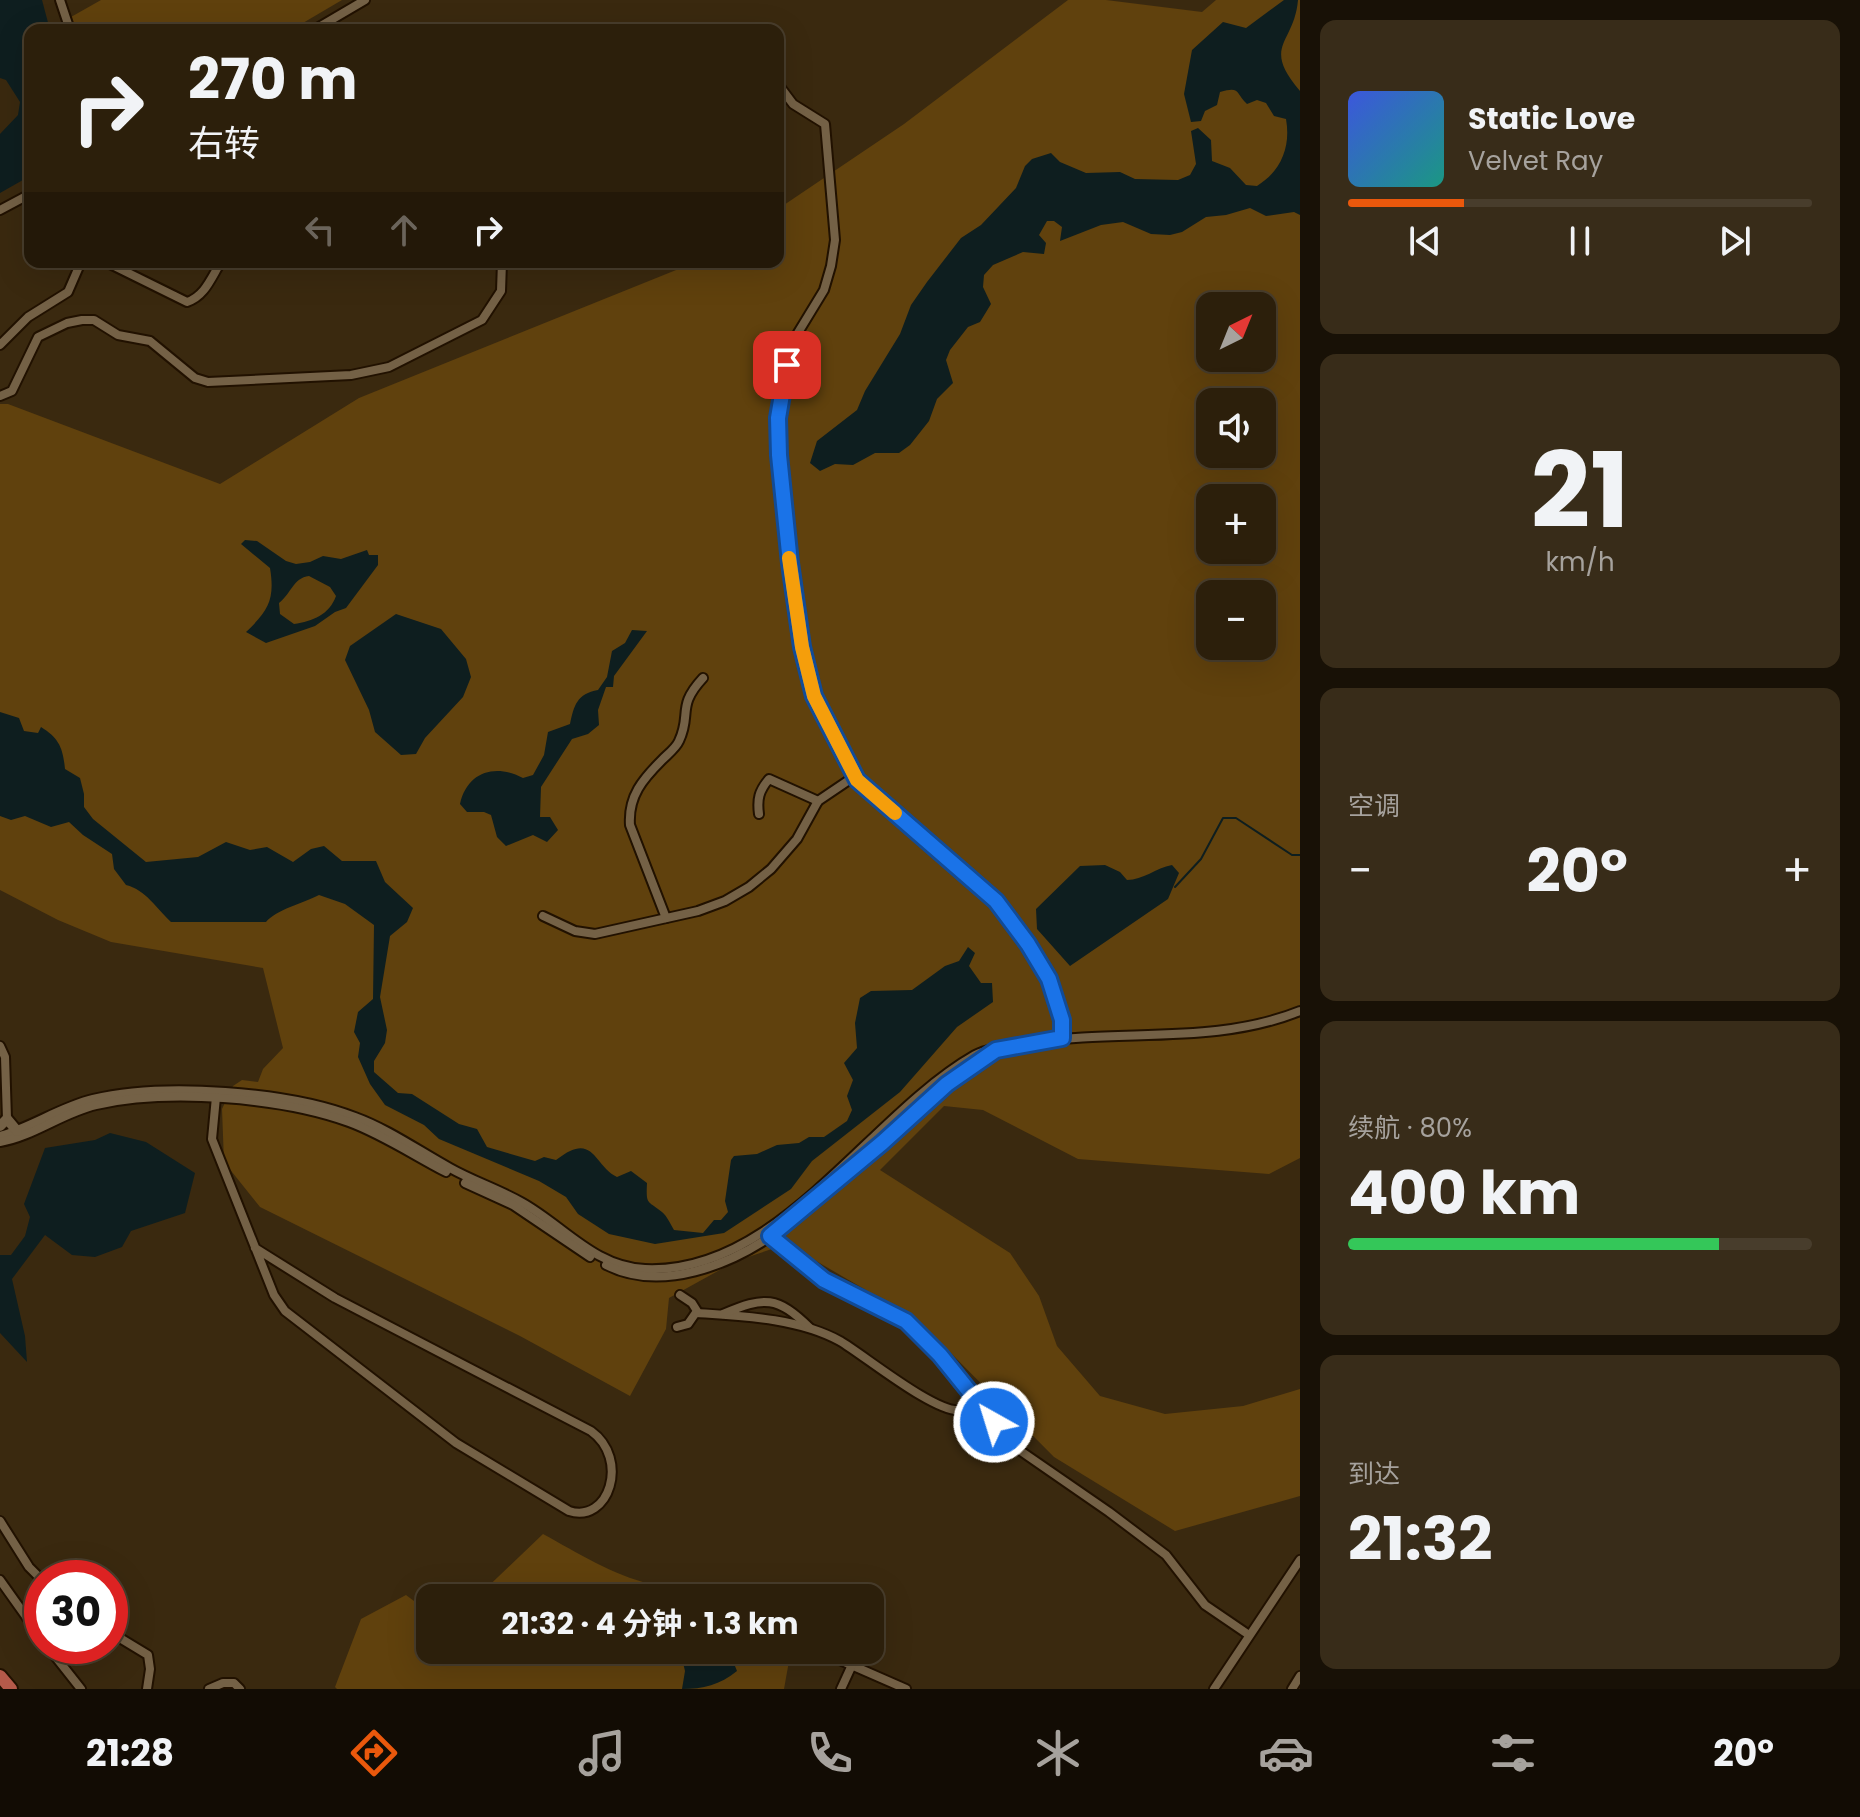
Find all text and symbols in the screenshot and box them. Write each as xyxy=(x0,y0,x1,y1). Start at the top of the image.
text: 270 m xyxy=(188,40,358,119)
icon: right xyxy=(56,56,160,160)
text: Static Love xyxy=(1468,97,1635,140)
text: 右转 xyxy=(188,118,260,169)
text: Velvet Ray xyxy=(1468,143,1603,179)
icon: left xyxy=(298,208,342,252)
icon: ahead xyxy=(382,208,426,252)
icon: right xyxy=(466,208,510,252)
icon: previous xyxy=(1403,219,1447,263)
icon: pause xyxy=(1558,219,1602,263)
icon: next xyxy=(1713,219,1757,263)
north arrow xyxy=(1196,292,1276,372)
map controls xyxy=(1196,292,1276,660)
pin xyxy=(753,331,821,399)
icon: arrive xyxy=(765,343,809,387)
button: sound xyxy=(1196,388,1276,468)
text: 21 xyxy=(1531,418,1629,563)
button: + xyxy=(1196,484,1276,564)
text: km/h xyxy=(1545,544,1615,580)
button: − xyxy=(1196,580,1276,660)
text: 空调 xyxy=(1348,788,1400,824)
text: 20° xyxy=(1527,829,1628,913)
text: − xyxy=(1348,840,1372,901)
text: + xyxy=(1782,840,1812,901)
text: 续航 · 80% xyxy=(1348,1110,1472,1146)
text: 400 km xyxy=(1348,1151,1580,1235)
position arrow xyxy=(952,1380,1036,1464)
text: 到达 xyxy=(1348,1456,1400,1492)
text: 21:32 xyxy=(1348,1497,1492,1581)
speed limit sign: 30 xyxy=(24,1560,128,1664)
text: 21:32 · 4 分钟 · 1.3 km xyxy=(502,1602,798,1645)
icon: directions xyxy=(346,1725,402,1781)
icon: music xyxy=(574,1725,630,1781)
icon: phone xyxy=(802,1725,858,1781)
icon: climate xyxy=(1030,1725,1086,1781)
icon: car xyxy=(1258,1725,1314,1781)
icon: filters xyxy=(1485,1725,1541,1781)
text: 21:28 xyxy=(86,1728,174,1779)
text: 20° xyxy=(1713,1728,1774,1779)

